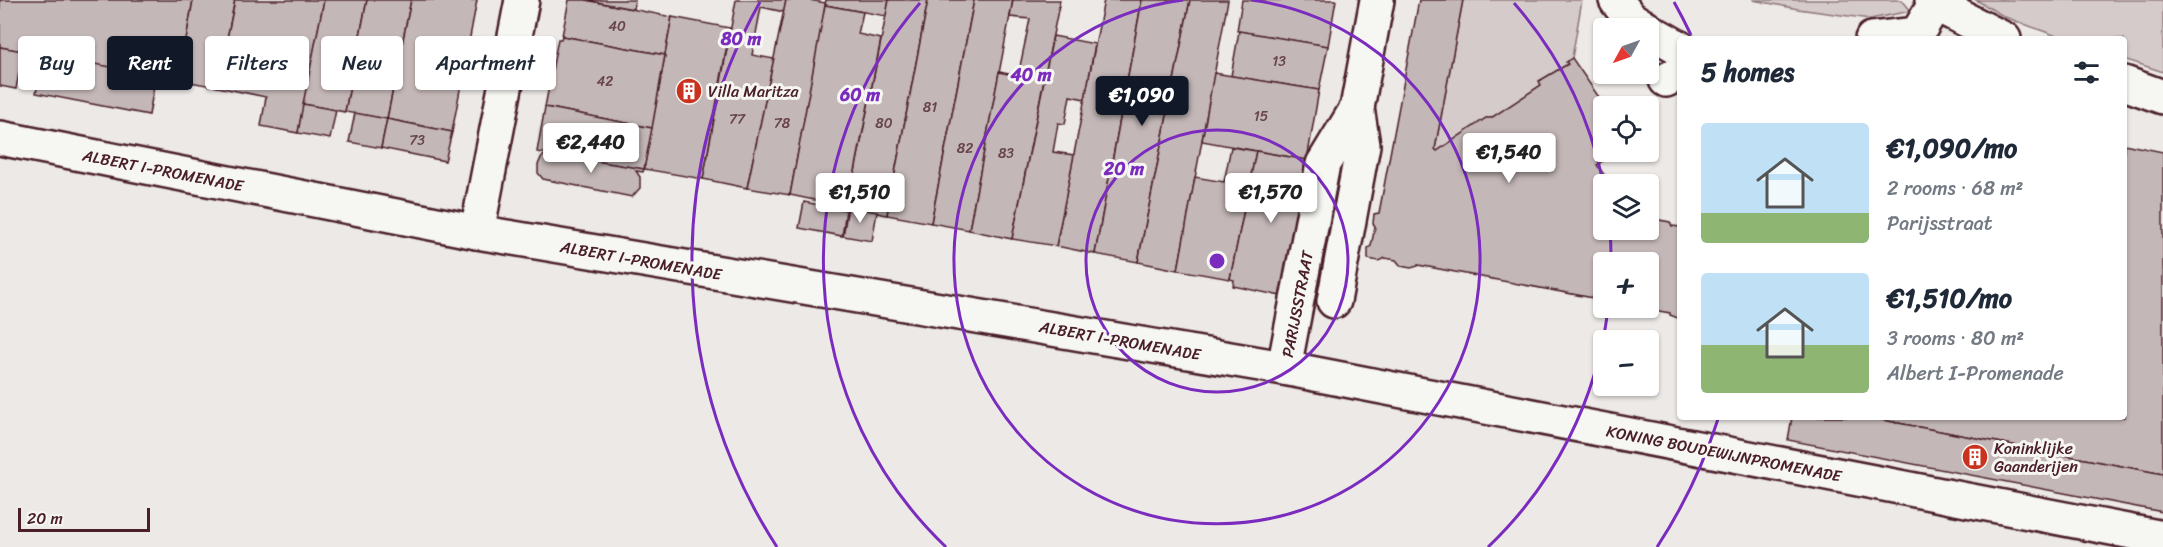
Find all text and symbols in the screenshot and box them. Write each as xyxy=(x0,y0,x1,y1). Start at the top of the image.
house number: 40 xyxy=(608,14,626,39)
north arrow xyxy=(1593,18,1659,84)
map controls xyxy=(1593,18,1659,396)
text: 80 m xyxy=(720,23,762,55)
chip: Buy xyxy=(18,36,95,90)
chip: Rent xyxy=(107,36,193,90)
chip: Filters xyxy=(205,36,309,90)
chip: New xyxy=(321,36,403,90)
chip: Apartment xyxy=(415,36,556,90)
house number: 13 xyxy=(1272,49,1286,74)
text: 5 homes xyxy=(1701,49,1794,95)
icon: filters xyxy=(2070,56,2103,89)
text: 40 m xyxy=(1009,59,1052,91)
house number: 42 xyxy=(597,69,613,94)
building icon: Villa Maritza xyxy=(674,76,704,106)
pin: €1,090 xyxy=(1093,76,1191,127)
place label: Villa Maritza xyxy=(708,77,800,106)
text: €1,090 xyxy=(1110,78,1174,113)
text: 60 m xyxy=(839,79,880,111)
house number: 81 xyxy=(923,95,937,120)
button: locate xyxy=(1593,96,1659,162)
house number: 15 xyxy=(1254,104,1269,129)
house number: 77 xyxy=(729,107,746,132)
house number: 78 xyxy=(774,111,791,136)
house number: 80 xyxy=(875,111,893,136)
pin: €2,440 xyxy=(542,123,640,174)
text: €2,440 xyxy=(557,125,625,160)
text: €1,090/mo xyxy=(1887,125,2017,171)
house number: 73 xyxy=(409,128,425,153)
pin: €1,540 xyxy=(1460,133,1558,184)
text: €1,540 xyxy=(1477,135,1541,170)
house number: 82 xyxy=(957,136,973,161)
street label: ALBERT I-PROMENADE xyxy=(79,140,247,201)
house number: 83 xyxy=(998,141,1014,166)
icon: home xyxy=(1749,147,1821,219)
text: 20 m xyxy=(1103,153,1144,185)
text: 2 rooms · 68 m² xyxy=(1887,171,2023,206)
pin: €1,510 xyxy=(811,173,909,224)
pin: €1,570 xyxy=(1222,173,1320,224)
button: layers xyxy=(1593,174,1659,240)
text: €1,510 xyxy=(830,175,890,210)
text: €1,570 xyxy=(1239,175,1303,210)
text: Parijsstraat xyxy=(1887,206,1993,241)
street label: ALBERT I-PROMENADE xyxy=(557,232,725,289)
street label: PARIJSSTRAAT xyxy=(1273,247,1322,360)
centre of rings xyxy=(1207,251,1227,271)
button: + xyxy=(1593,252,1659,318)
text: €1,510/mo xyxy=(1887,275,2012,321)
icon: home xyxy=(1749,297,1821,369)
street label: ALBERT I-PROMENADE xyxy=(1036,312,1204,369)
text: 3 rooms · 80 m² xyxy=(1887,321,2024,356)
button: − xyxy=(1593,330,1659,396)
text: Albert I-Promenade xyxy=(1887,356,2064,391)
street label: KONING BOUDEWIJNPROMENADE xyxy=(1604,416,1845,491)
place label: Koninklijke Gaanderijen xyxy=(1994,434,2078,481)
building icon: Koninklijke Gaanderijen xyxy=(1960,442,1990,472)
text: 20 m xyxy=(27,504,63,533)
scale bar xyxy=(18,505,150,532)

